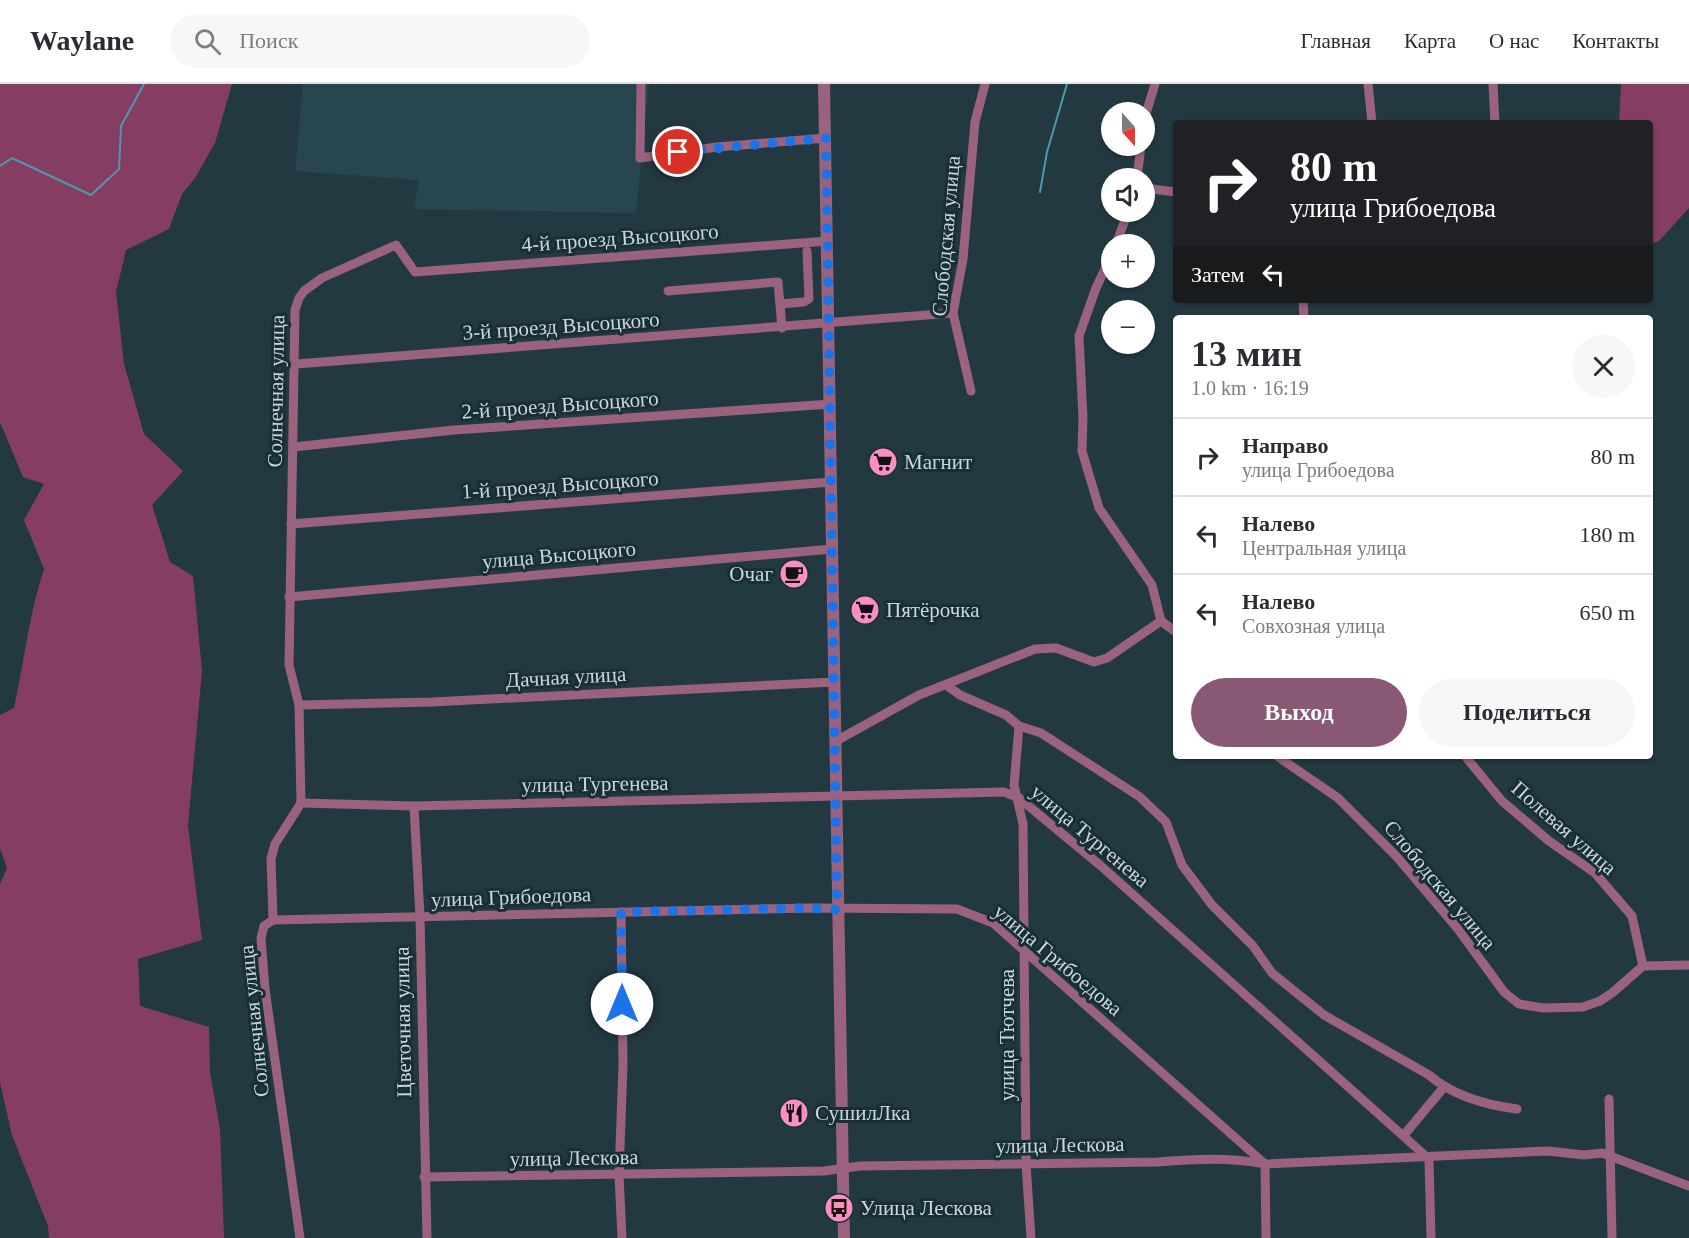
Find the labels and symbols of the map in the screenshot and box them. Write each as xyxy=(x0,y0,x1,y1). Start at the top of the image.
north arrow xyxy=(1101,102,1155,156)
pin xyxy=(652,126,703,177)
street label: Слободская улица xyxy=(927,154,965,318)
street label: 4-й проезд Высоцкого xyxy=(521,219,719,257)
street label: 3-й проезд Высоцкого xyxy=(462,307,660,345)
street label: Солнечная улица xyxy=(263,314,289,468)
street label: 2-й проезд Высоцкого xyxy=(461,386,659,424)
supermarket icon: Магнит xyxy=(867,446,899,478)
place label: Магнит xyxy=(904,450,972,474)
street label: 1-й проезд Высоцкого xyxy=(461,466,659,504)
street label: улица Высоцкого xyxy=(481,536,637,574)
cafe icon: Очаг xyxy=(778,558,810,590)
place label: Очаг xyxy=(729,562,773,586)
supermarket icon: Пятёрочка xyxy=(849,594,881,626)
place label: Пятёрочка xyxy=(886,598,980,622)
street label: Дачная улица xyxy=(505,662,628,692)
street label: улица Тургенева xyxy=(521,771,669,797)
street label: Полевая улица xyxy=(1507,776,1622,880)
street label: улица Тургенева xyxy=(1026,780,1155,893)
street label: Слободская улица xyxy=(1379,815,1502,955)
street label: улица Грибоедова xyxy=(430,882,592,912)
street label: улица Грибоедова xyxy=(989,899,1128,1021)
street label: Солнечная улица xyxy=(234,943,274,1098)
street label: Цветочная улица xyxy=(390,946,416,1098)
street label: улица Тютчева xyxy=(995,968,1019,1101)
position arrow xyxy=(590,972,654,1036)
restaurant icon: СушилЛка xyxy=(778,1097,810,1129)
place label: СушилЛка xyxy=(815,1101,911,1125)
street label: улица Лескова xyxy=(995,1132,1125,1158)
street label: улица Лескова xyxy=(509,1145,639,1171)
bus stop icon: Улица Лескова xyxy=(823,1192,855,1224)
place label: Улица Лескова xyxy=(860,1196,993,1220)

